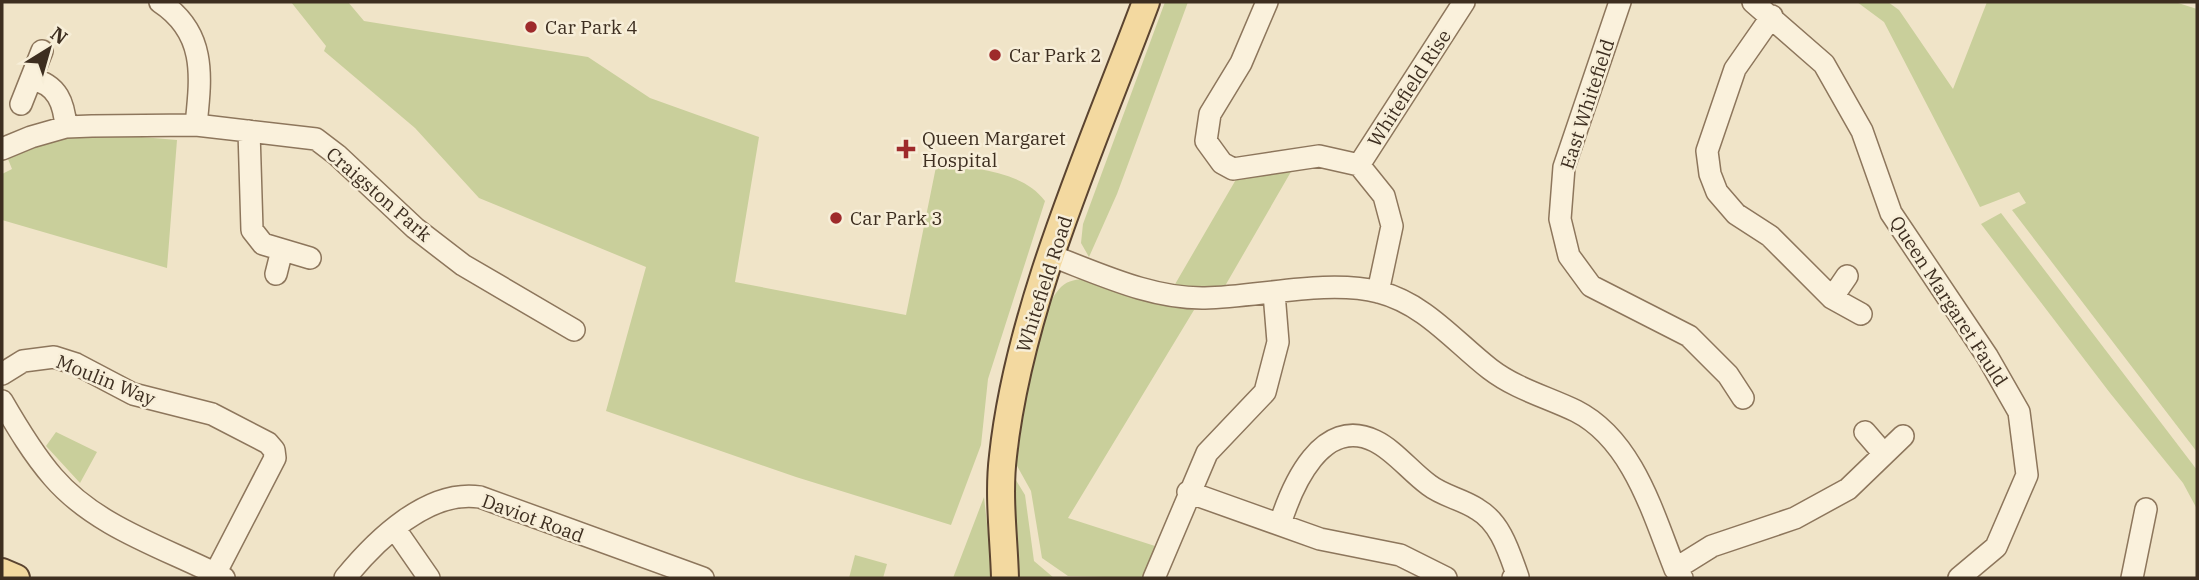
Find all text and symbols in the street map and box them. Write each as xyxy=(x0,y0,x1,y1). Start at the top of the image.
north arrow xyxy=(14,14,84,84)
place label: Car Park 4 xyxy=(545,15,638,39)
marker: Car Park 4 xyxy=(523,19,539,35)
text: N xyxy=(46,21,72,50)
street label: Whitefield Rise xyxy=(1362,25,1456,151)
street label: East Whitefield xyxy=(1555,36,1619,172)
place label: Car Park 2 xyxy=(1009,43,1102,67)
marker: Car Park 2 xyxy=(987,47,1003,63)
place label: Queen Margaret Hospital xyxy=(922,126,1066,172)
marker: Queen Margaret Hospital xyxy=(896,139,916,159)
street label: Craigston Park xyxy=(321,142,437,246)
place label: Car Park 3 xyxy=(850,206,943,230)
marker: Car Park 3 xyxy=(828,210,844,226)
street label: Queen Margaret Fauld xyxy=(1885,211,2013,391)
street label: Whitefield Road xyxy=(1011,213,1077,355)
street label: Moulin Way xyxy=(53,349,160,411)
street label: Daviot Road xyxy=(479,488,587,548)

